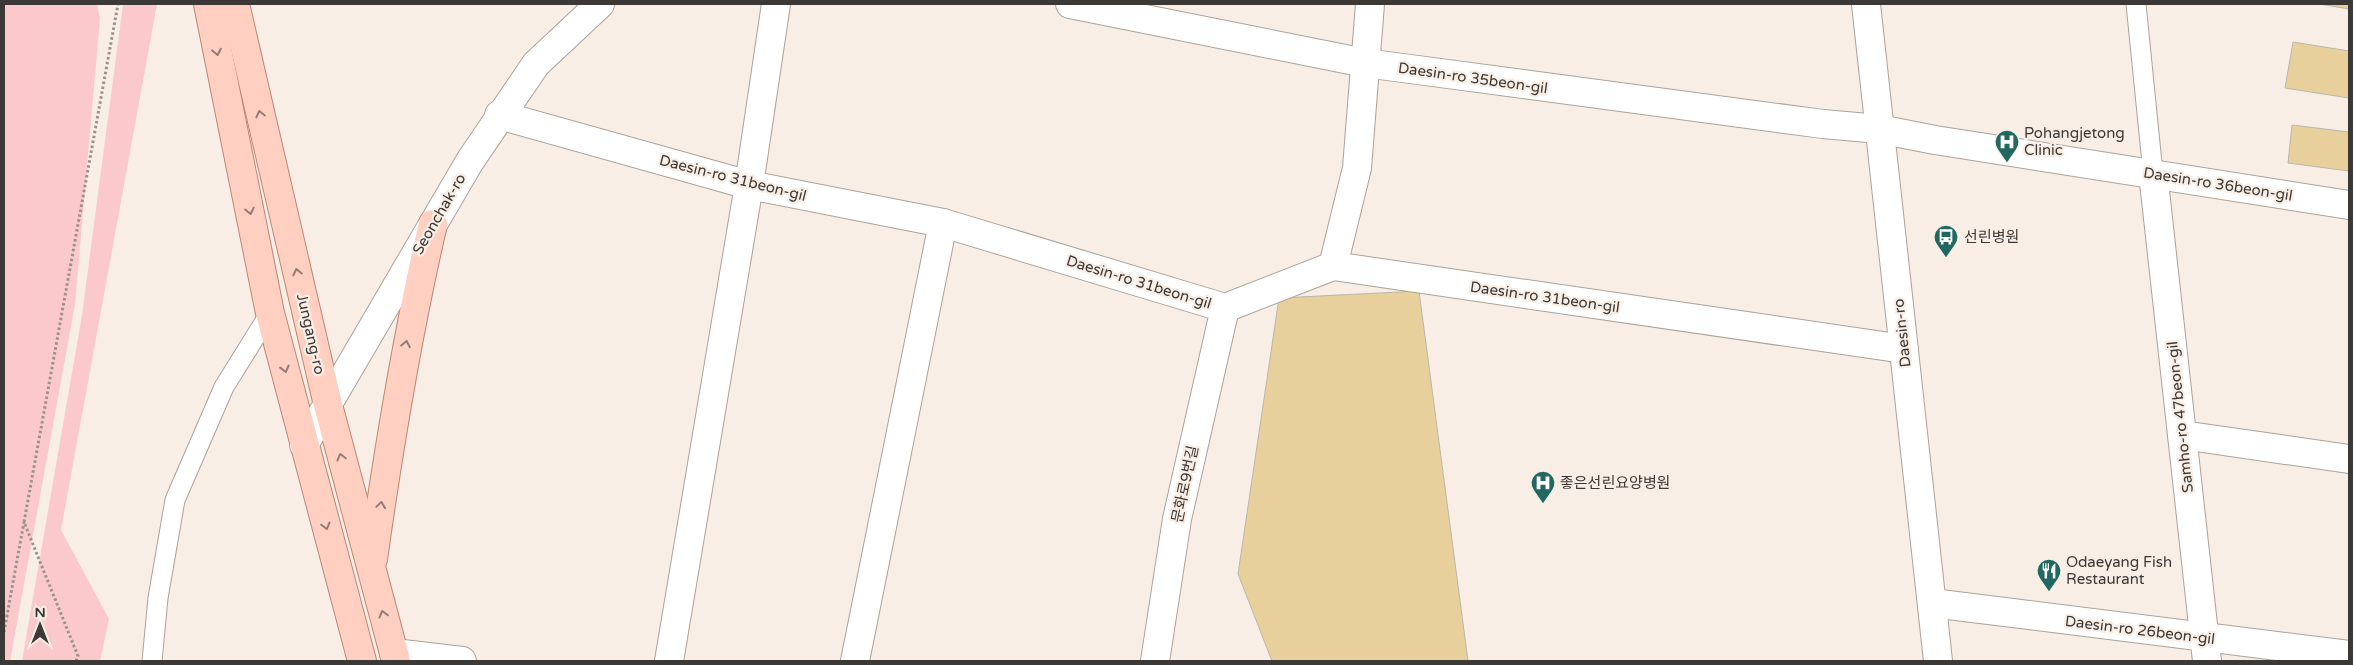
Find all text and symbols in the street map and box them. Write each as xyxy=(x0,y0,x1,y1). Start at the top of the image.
one-way arrow xyxy=(212,47,222,56)
street label: Daesin-ro 35beon-gil xyxy=(1397,59,1549,97)
one-way arrow xyxy=(255,109,266,118)
place label: Pohangjetong Clinic xyxy=(2024,124,2125,159)
hospital icon: Pohangjetong Clinic xyxy=(1994,129,2020,163)
street label: Daesin-ro 31beon-gil xyxy=(658,151,808,205)
street label: Daesin-ro 36beon-gil xyxy=(2142,163,2294,205)
street label: Seonchak-ro xyxy=(409,170,469,258)
one-way arrow xyxy=(244,206,254,215)
bus stop icon: 선린병원 xyxy=(1933,224,1959,258)
place label: 선린병원 xyxy=(1964,228,2019,246)
street label: Daesin-ro 31beon-gil xyxy=(1064,251,1214,313)
one-way arrow xyxy=(292,268,303,277)
street label: Daesin-ro 31beon-gil xyxy=(1469,278,1621,316)
street label: Jungang-ro xyxy=(293,292,329,376)
street label: Daesin-ro xyxy=(1889,298,1915,368)
one-way arrow xyxy=(401,340,411,349)
street label: Samho-ro 47beon-gil xyxy=(2163,340,2197,494)
one-way arrow xyxy=(279,365,290,374)
street label: 문화로9번길 xyxy=(1168,444,1202,524)
one-way arrow xyxy=(337,454,347,462)
hospital icon: 좋은선린요양병원 xyxy=(1530,470,1556,504)
place label: 좋은선린요양병원 xyxy=(1560,474,1670,492)
one-way arrow xyxy=(375,500,386,508)
one-way arrow xyxy=(320,521,330,529)
place label: Odaeyang Fish Restaurant xyxy=(2066,553,2172,588)
restaurant icon: Odaeyang Fish Restaurant xyxy=(2036,558,2062,592)
north arrow xyxy=(15,600,65,650)
text: N xyxy=(34,604,46,621)
one-way arrow xyxy=(378,610,389,619)
street label: Daesin-ro 26beon-gil xyxy=(2064,612,2216,648)

